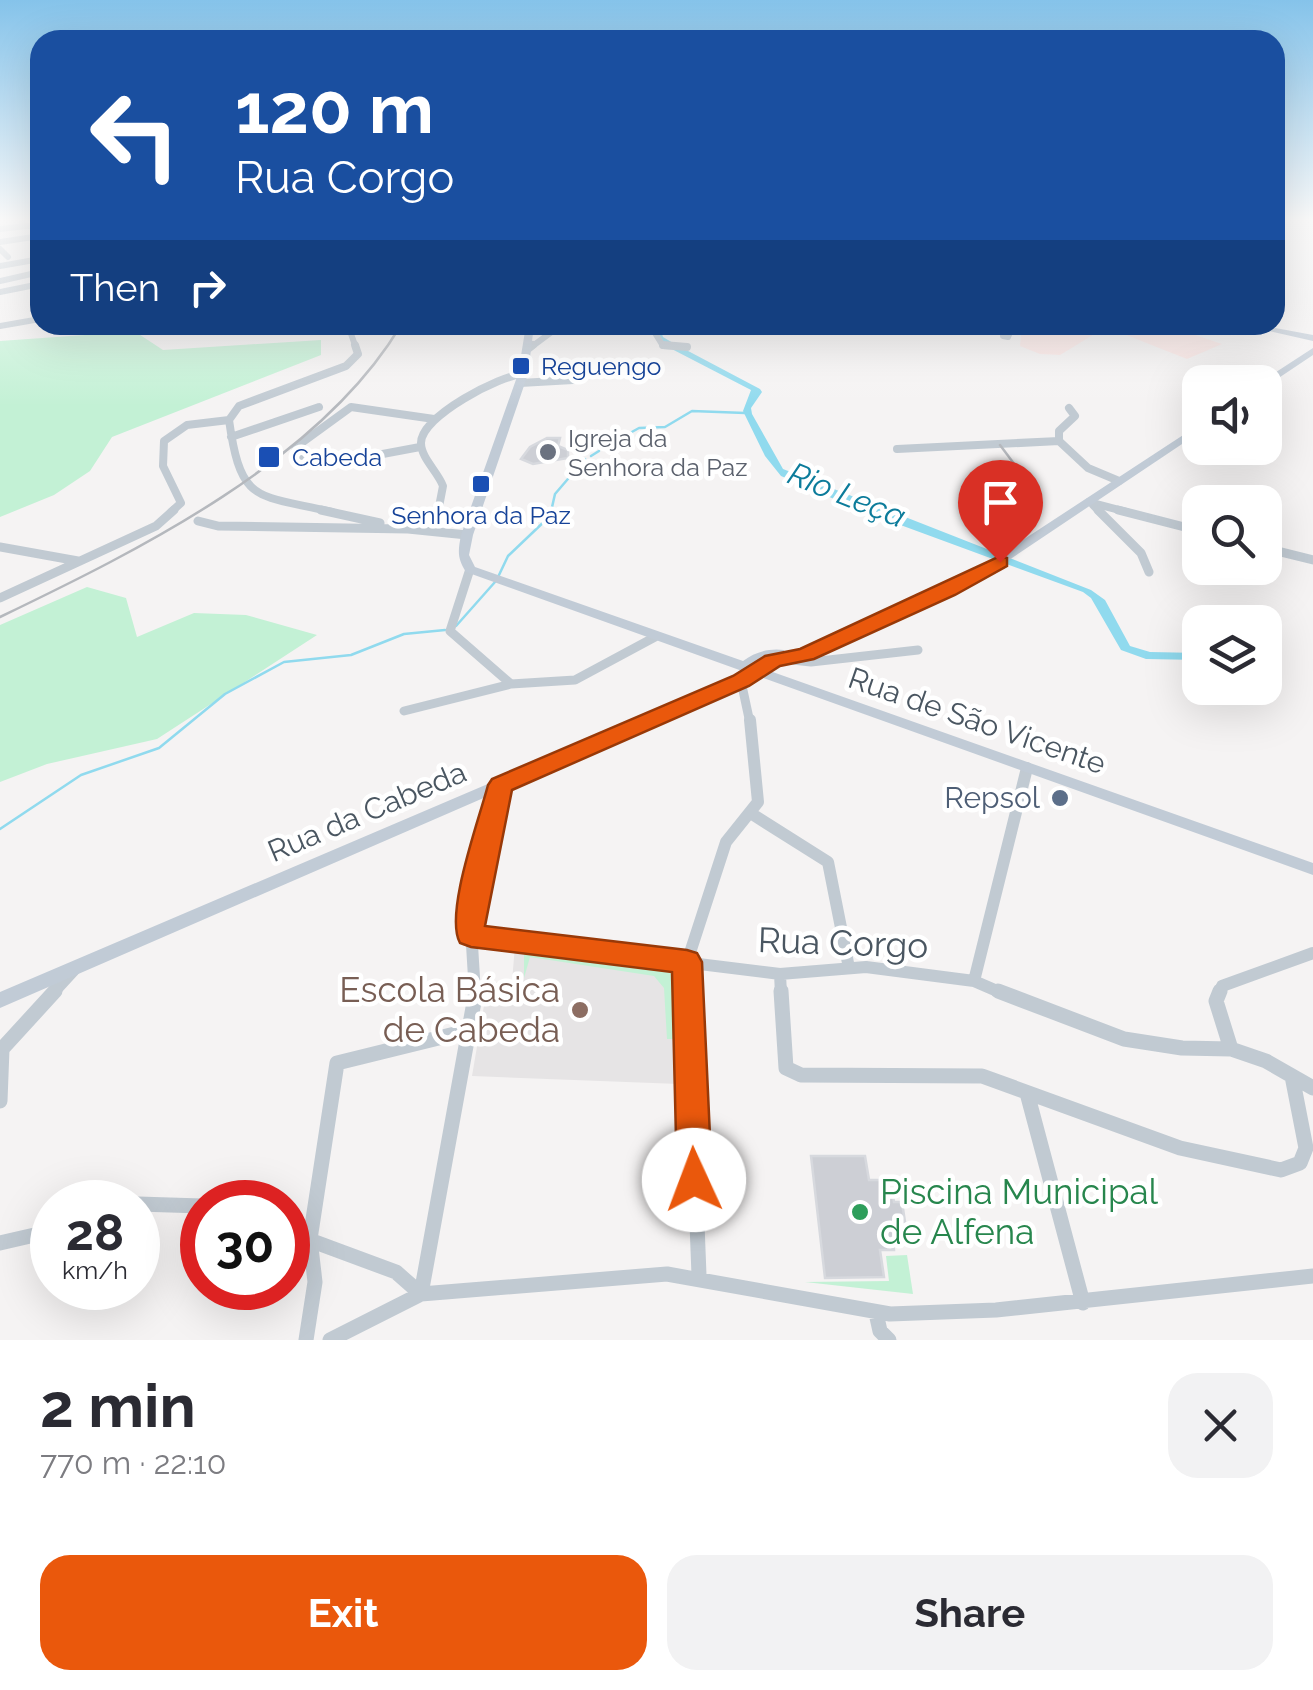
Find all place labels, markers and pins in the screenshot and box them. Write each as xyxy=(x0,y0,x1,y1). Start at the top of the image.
place label: Reguengo xyxy=(541,351,661,381)
marker: Reguengo xyxy=(510,355,532,377)
place label: Igreja da Senhora da Paz xyxy=(568,423,747,482)
marker: Igreja da Senhora da Paz xyxy=(537,441,559,463)
place label: Cabeda xyxy=(292,442,382,472)
marker: Cabeda xyxy=(256,444,282,470)
pin xyxy=(958,460,1043,563)
marker: Senhora da Paz xyxy=(470,473,492,495)
place label: Senhora da Paz xyxy=(391,500,571,530)
place label: Repsol xyxy=(944,780,1041,815)
marker: Repsol xyxy=(1049,787,1071,809)
place label: Escola Básica de Cabeda xyxy=(339,969,560,1050)
marker: Escola Básica de Cabeda xyxy=(569,999,591,1021)
place label: Piscina Municipal de Alfena xyxy=(880,1171,1159,1252)
marker: Piscina Municipal de Alfena xyxy=(849,1201,871,1223)

